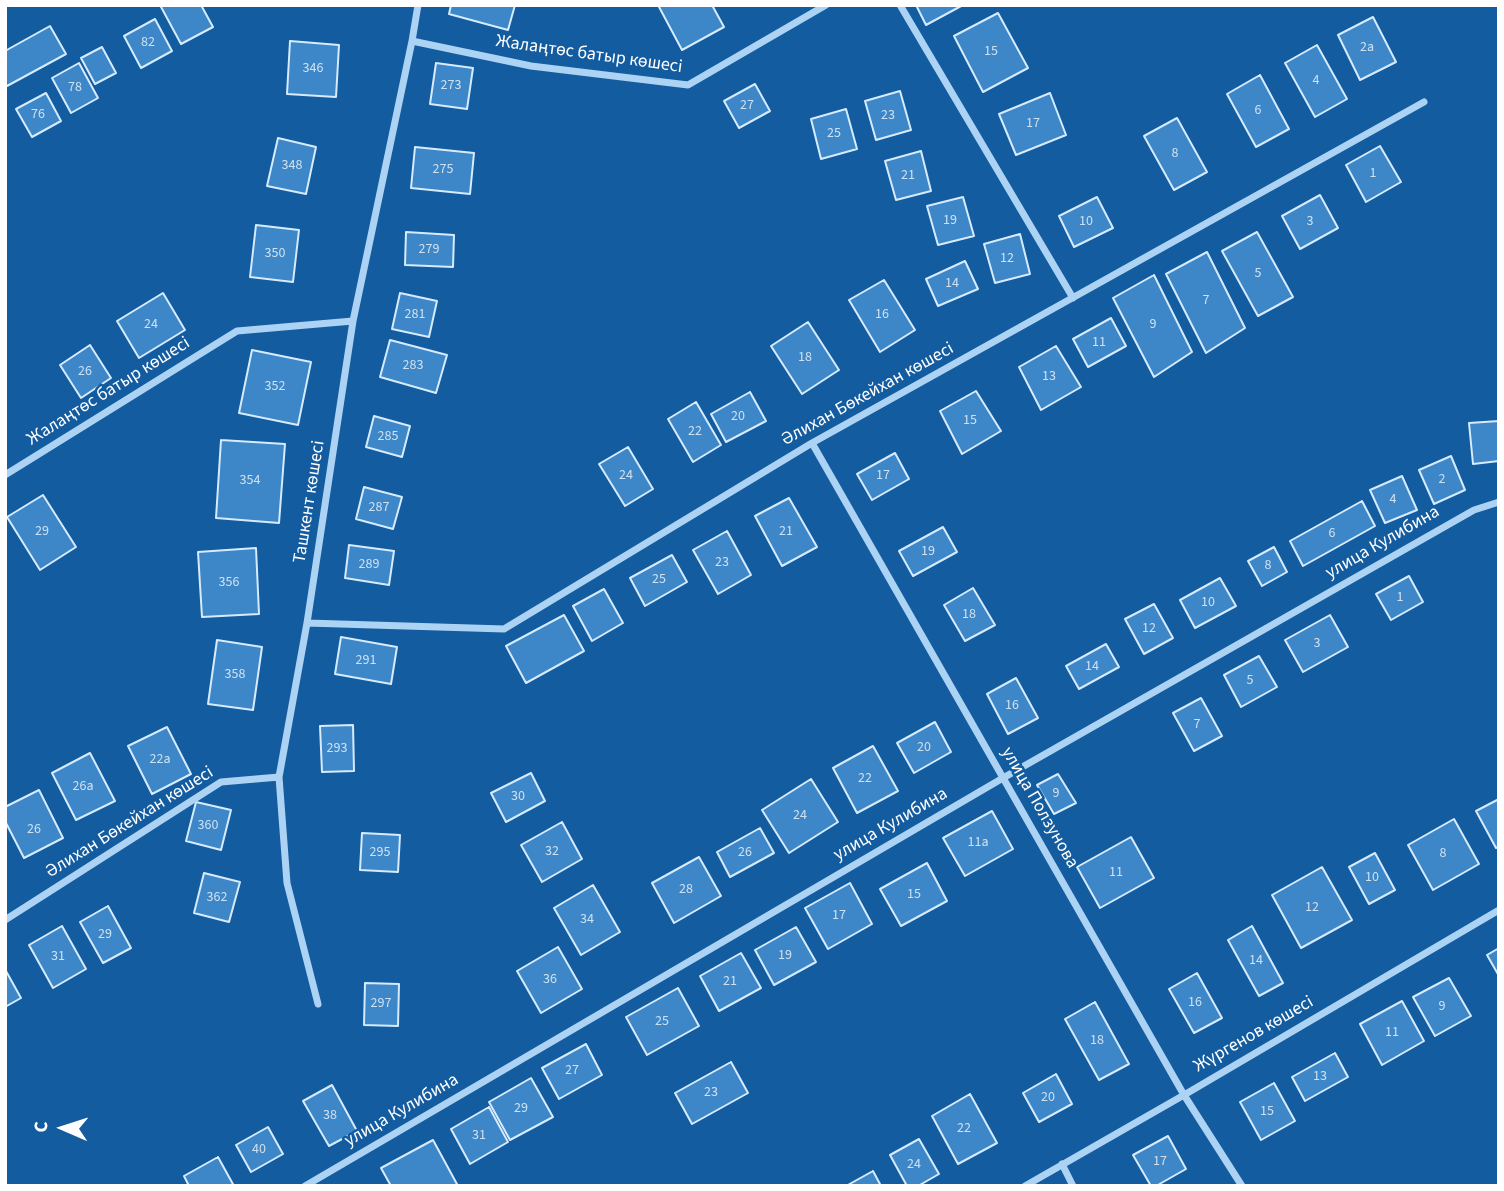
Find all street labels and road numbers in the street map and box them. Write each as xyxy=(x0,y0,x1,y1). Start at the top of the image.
street label: Жалаңтөс батыр көшесі xyxy=(494,31,684,79)
street label: Жалаңтөс батыр көшесі xyxy=(23,333,195,451)
street label: Әлихан Бөкейхан көшесі xyxy=(778,339,958,451)
street label: Ташкент көшесі xyxy=(290,439,330,565)
street label: улица Кулибина xyxy=(1322,502,1444,584)
street label: улица Ползунова xyxy=(996,744,1082,872)
street label: Әлихан Бөкейхан көшесі xyxy=(42,762,218,884)
street label: улица Кулибина xyxy=(830,784,952,866)
street label: Жүргенов көшесі xyxy=(1190,992,1318,1078)
street label: улица Кулибина xyxy=(341,1070,463,1152)

